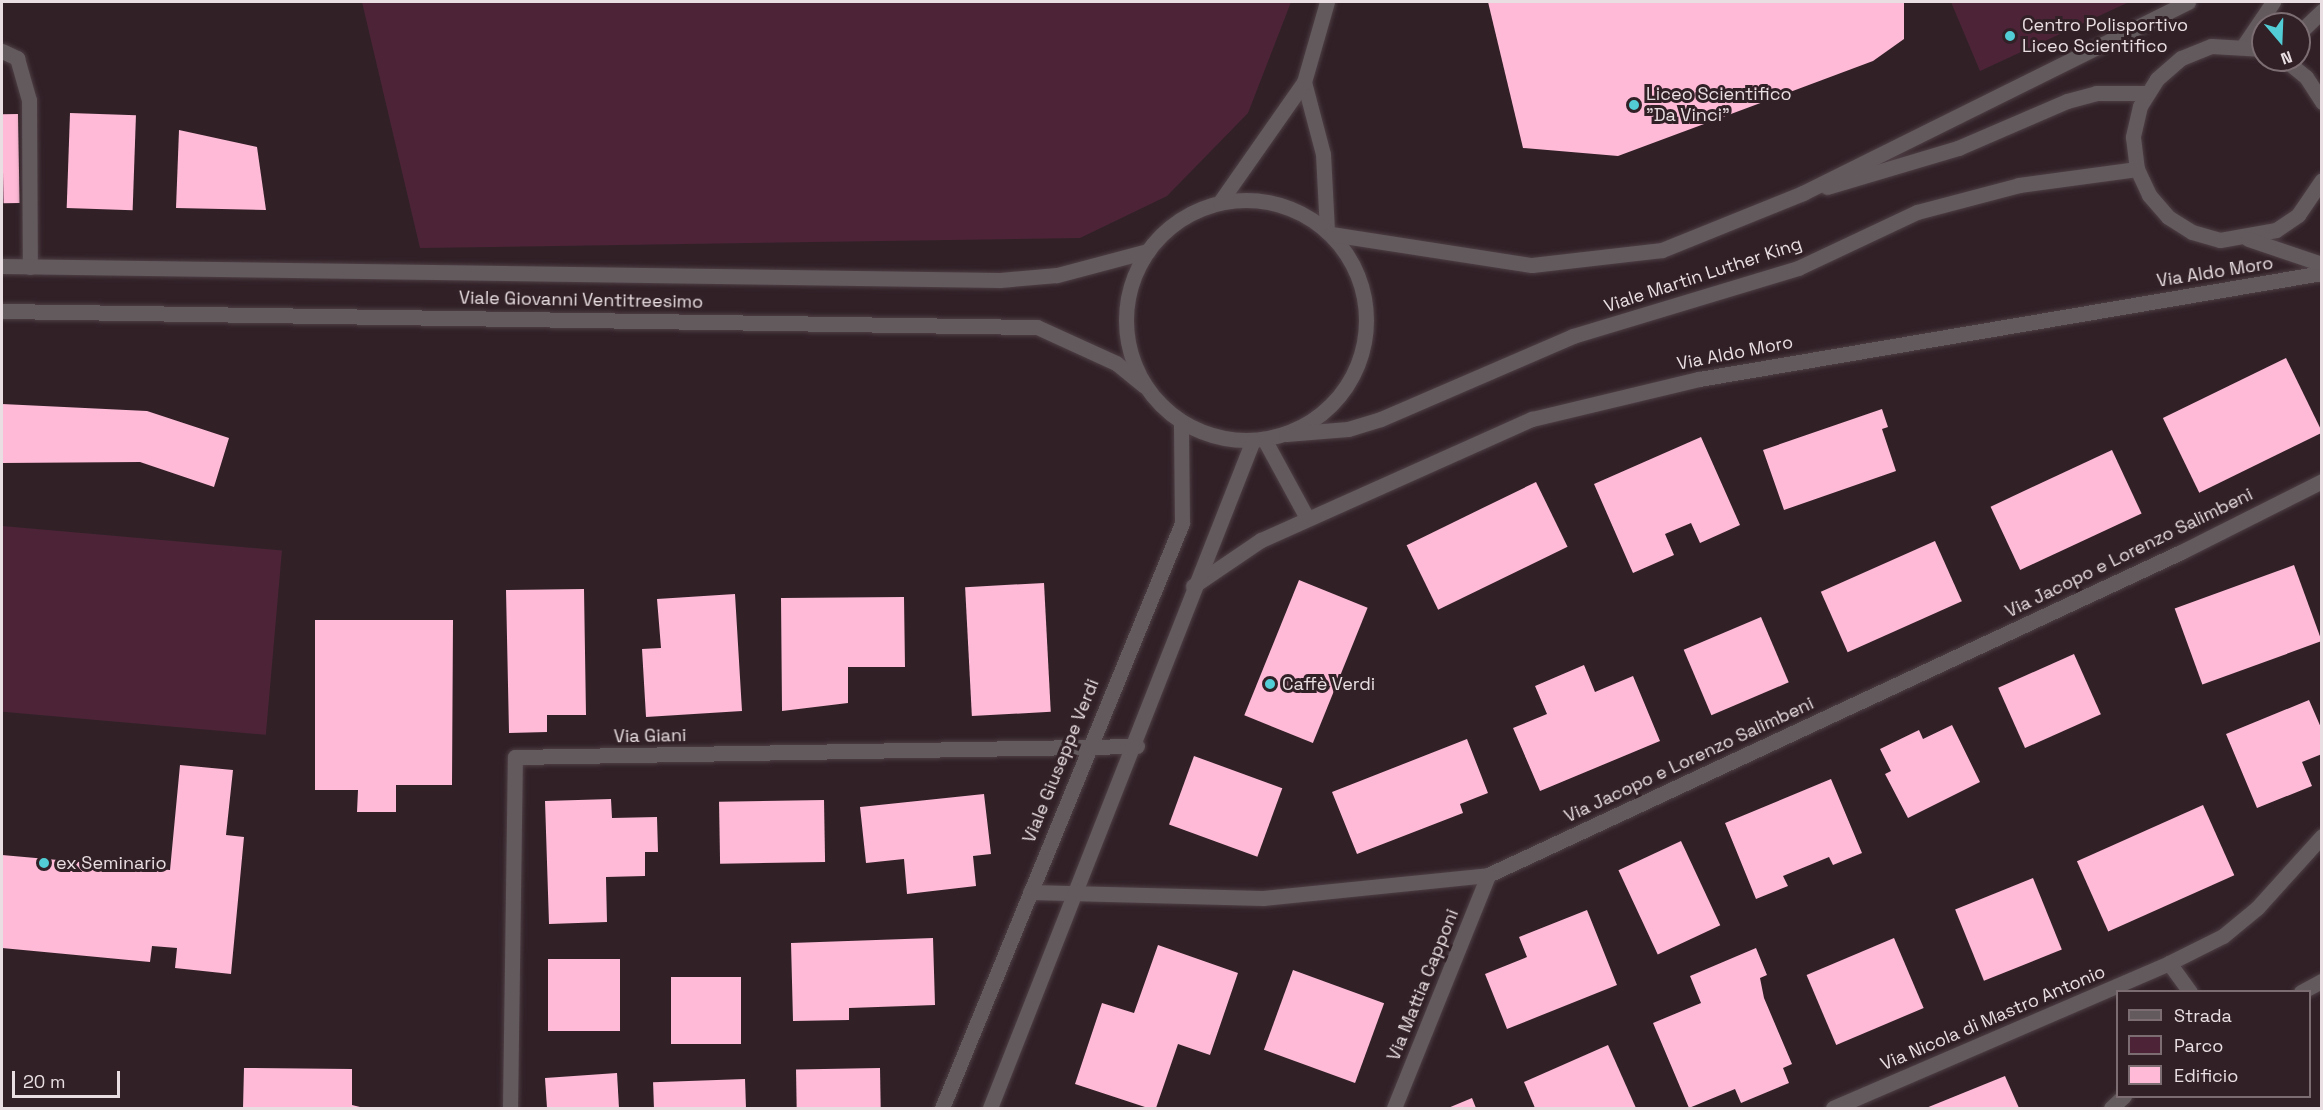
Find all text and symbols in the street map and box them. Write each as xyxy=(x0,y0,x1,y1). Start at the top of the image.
north arrow xyxy=(2251,12,2311,72)
place label: Centro Polisportivo Liceo Scientifico xyxy=(2022,15,2188,57)
marker: Centro Polisportivo Liceo Scientifico xyxy=(2003,29,2017,43)
text: N xyxy=(2278,46,2295,69)
place label: Liceo Scientifico "Da Vinci" xyxy=(1646,84,1792,127)
marker: Liceo Scientifico "Da Vinci" xyxy=(1627,98,1641,112)
street label: Viale Martin Luther King xyxy=(1601,233,1805,317)
street label: Via Aldo Moro xyxy=(2155,252,2275,292)
street label: Viale Giovanni Ventitreesimo xyxy=(458,287,704,313)
street label: Via Aldo Moro xyxy=(1675,331,1795,375)
street label: Via Jacopo e Lorenzo Salimbeni xyxy=(2002,484,2256,622)
place label: Caffè Verdi xyxy=(1282,673,1376,695)
street label: Viale Giuseppe Verdi xyxy=(1018,676,1104,846)
marker: Caffè Verdi xyxy=(1263,677,1277,691)
street label: Via Jacopo e Lorenzo Salimbeni xyxy=(1561,693,1817,827)
street label: Via Giani xyxy=(614,725,686,747)
place label: ex Seminario xyxy=(56,852,167,874)
marker: ex Seminario xyxy=(37,856,51,870)
street label: Via Mattia Capponi xyxy=(1383,906,1463,1064)
street label: Via Nicola di Mastro Antonio xyxy=(1877,961,2109,1075)
legend xyxy=(2116,990,2311,1098)
text: Strada xyxy=(2174,1004,2232,1027)
text: Parco xyxy=(2174,1034,2223,1057)
scale bar xyxy=(15,1059,123,1097)
text: Edificio xyxy=(2174,1064,2238,1087)
text: 20 m xyxy=(23,1070,66,1093)

